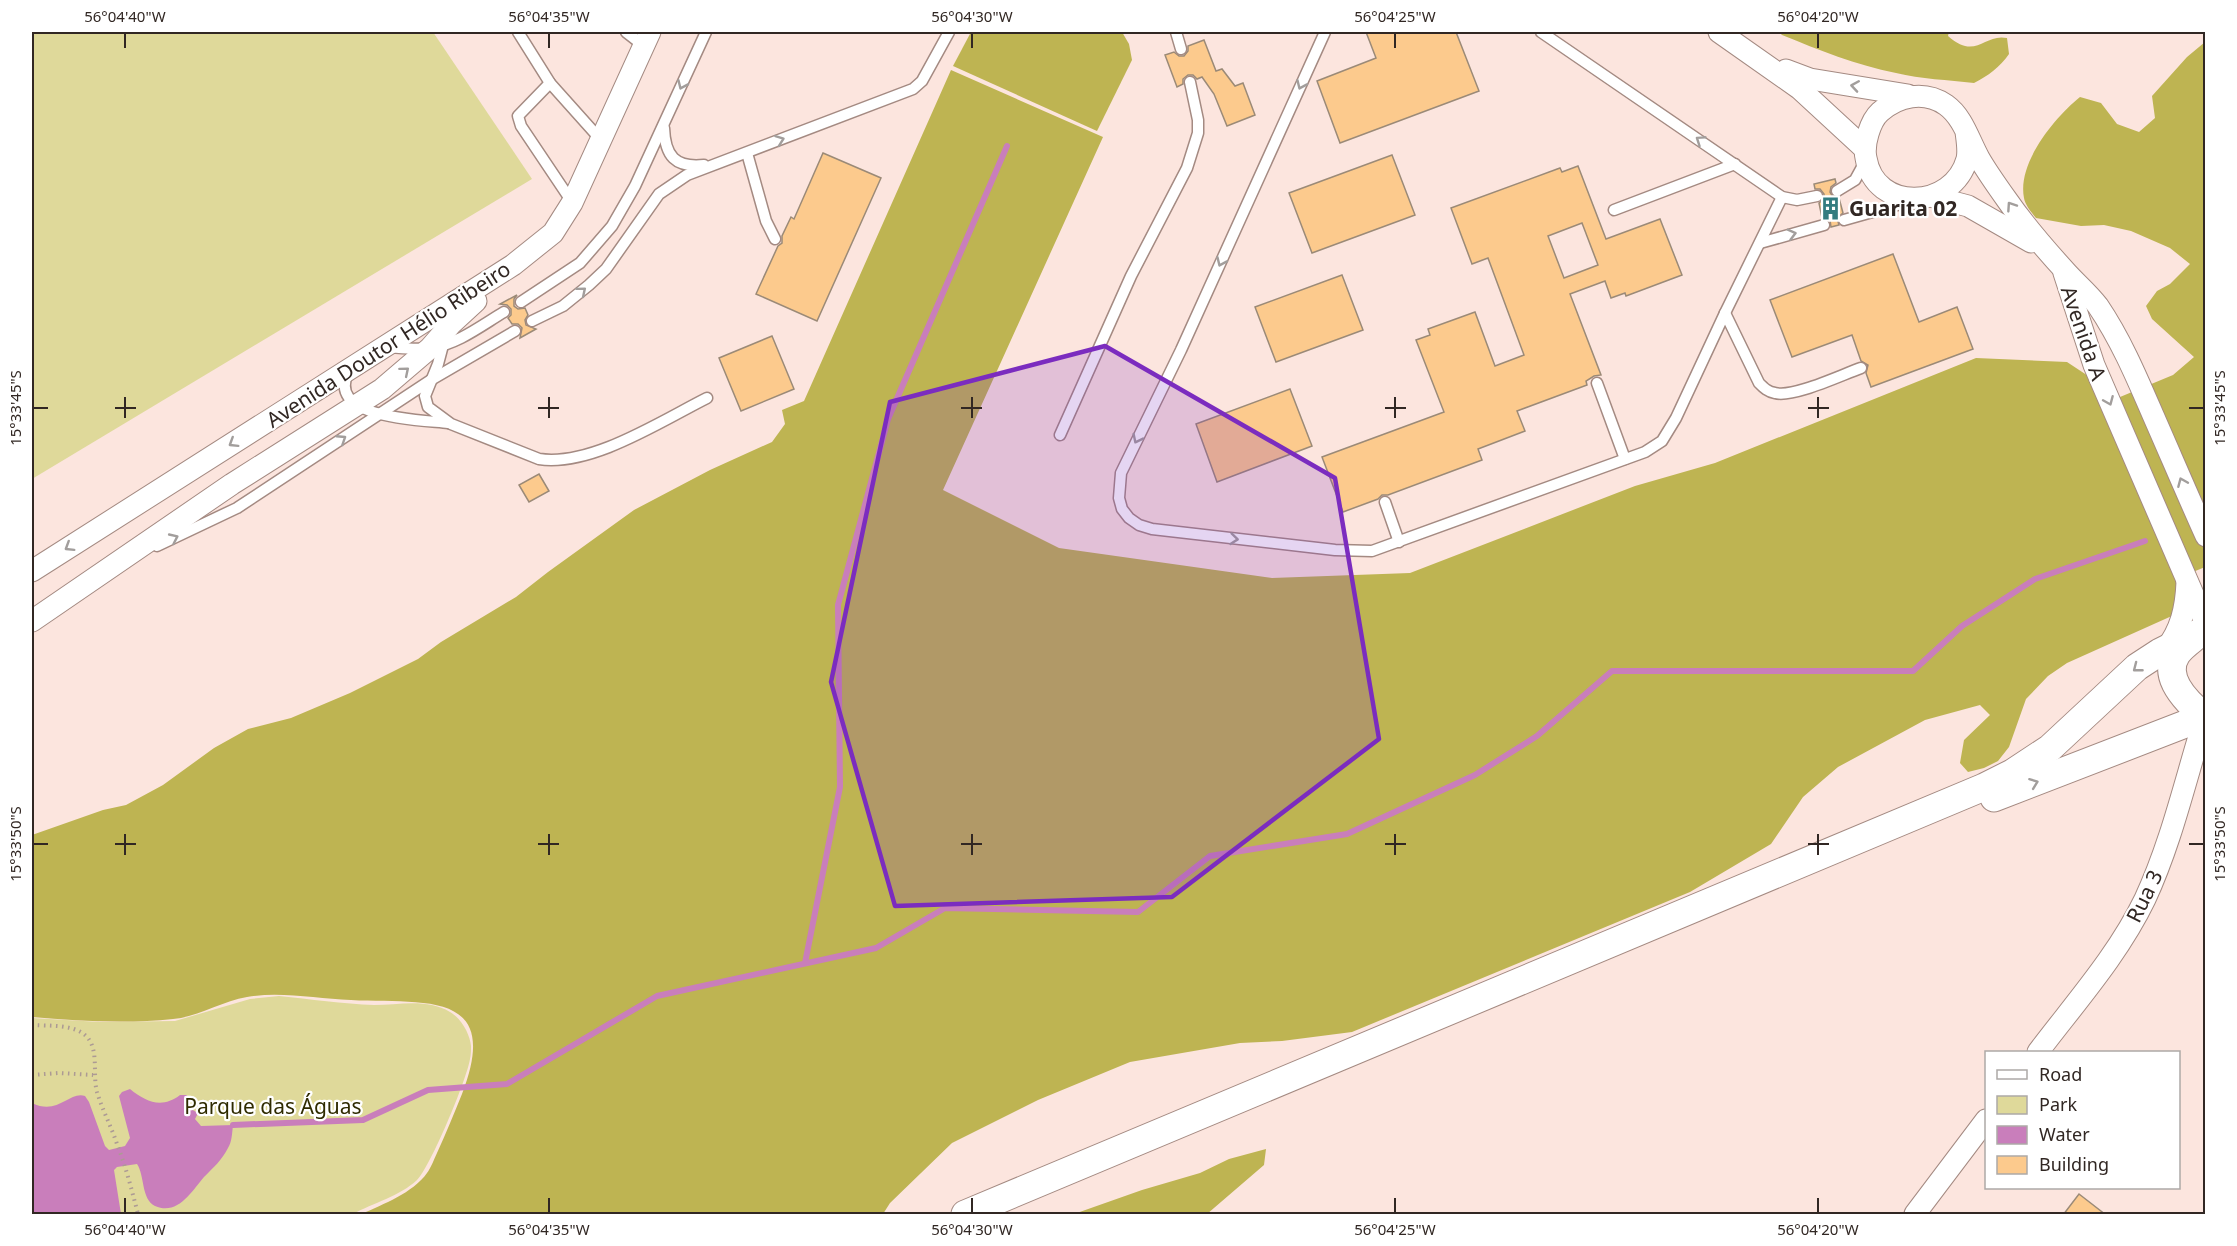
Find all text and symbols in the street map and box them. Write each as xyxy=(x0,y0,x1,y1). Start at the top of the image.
text: 56°04'40"W xyxy=(84,6,166,26)
text: 56°04'35"W xyxy=(508,6,590,26)
text: 56°04'30"W xyxy=(931,6,1013,26)
text: 56°04'25"W xyxy=(1354,6,1436,26)
text: 56°04'20"W xyxy=(1777,6,1859,26)
one-way arrow xyxy=(677,78,689,89)
one-way arrow xyxy=(1296,78,1308,89)
one-way arrow xyxy=(1851,81,1860,93)
one-way arrow xyxy=(774,135,785,148)
one-way arrow xyxy=(1696,136,1707,147)
place label: Guarita 02 xyxy=(1849,194,1957,222)
building icon: Guarita 02 xyxy=(1818,195,1844,221)
one-way arrow xyxy=(2007,201,2018,212)
one-way arrow xyxy=(1786,229,1797,241)
street label: Avenida Doutor Hélio Ribeiro xyxy=(260,254,516,434)
one-way arrow xyxy=(1216,256,1228,267)
street label: Avenida A xyxy=(2055,282,2113,384)
one-way arrow xyxy=(575,287,586,298)
one-way arrow xyxy=(398,367,409,378)
text: 15°33'45"S xyxy=(5,370,25,446)
text: 15°33'45"S xyxy=(2209,370,2229,446)
one-way arrow xyxy=(2102,394,2114,405)
one-way arrow xyxy=(1133,432,1145,443)
one-way arrow xyxy=(229,435,239,447)
one-way arrow xyxy=(335,435,346,446)
one-way arrow xyxy=(2177,478,2189,489)
one-way arrow xyxy=(1230,532,1239,545)
one-way arrow xyxy=(168,533,179,545)
one-way arrow xyxy=(65,540,75,552)
one-way arrow xyxy=(2133,661,2144,672)
one-way arrow xyxy=(2028,778,2039,790)
text: 15°33'50"S xyxy=(5,806,25,882)
text: 15°33'50"S xyxy=(2209,806,2229,882)
street label: Rua 3 xyxy=(2119,865,2169,927)
legend xyxy=(1985,1051,2180,1189)
text: Road xyxy=(2039,1062,2082,1086)
park label: Parque das Águas xyxy=(184,1092,362,1120)
text: Park xyxy=(2039,1092,2077,1116)
text: Water xyxy=(2039,1122,2090,1146)
text: Building xyxy=(2039,1152,2109,1176)
text: 56°04'40"W xyxy=(84,1219,166,1239)
text: 56°04'35"W xyxy=(508,1219,590,1239)
text: 56°04'30"W xyxy=(931,1219,1013,1239)
text: 56°04'25"W xyxy=(1354,1219,1436,1239)
text: 56°04'20"W xyxy=(1777,1219,1859,1239)

